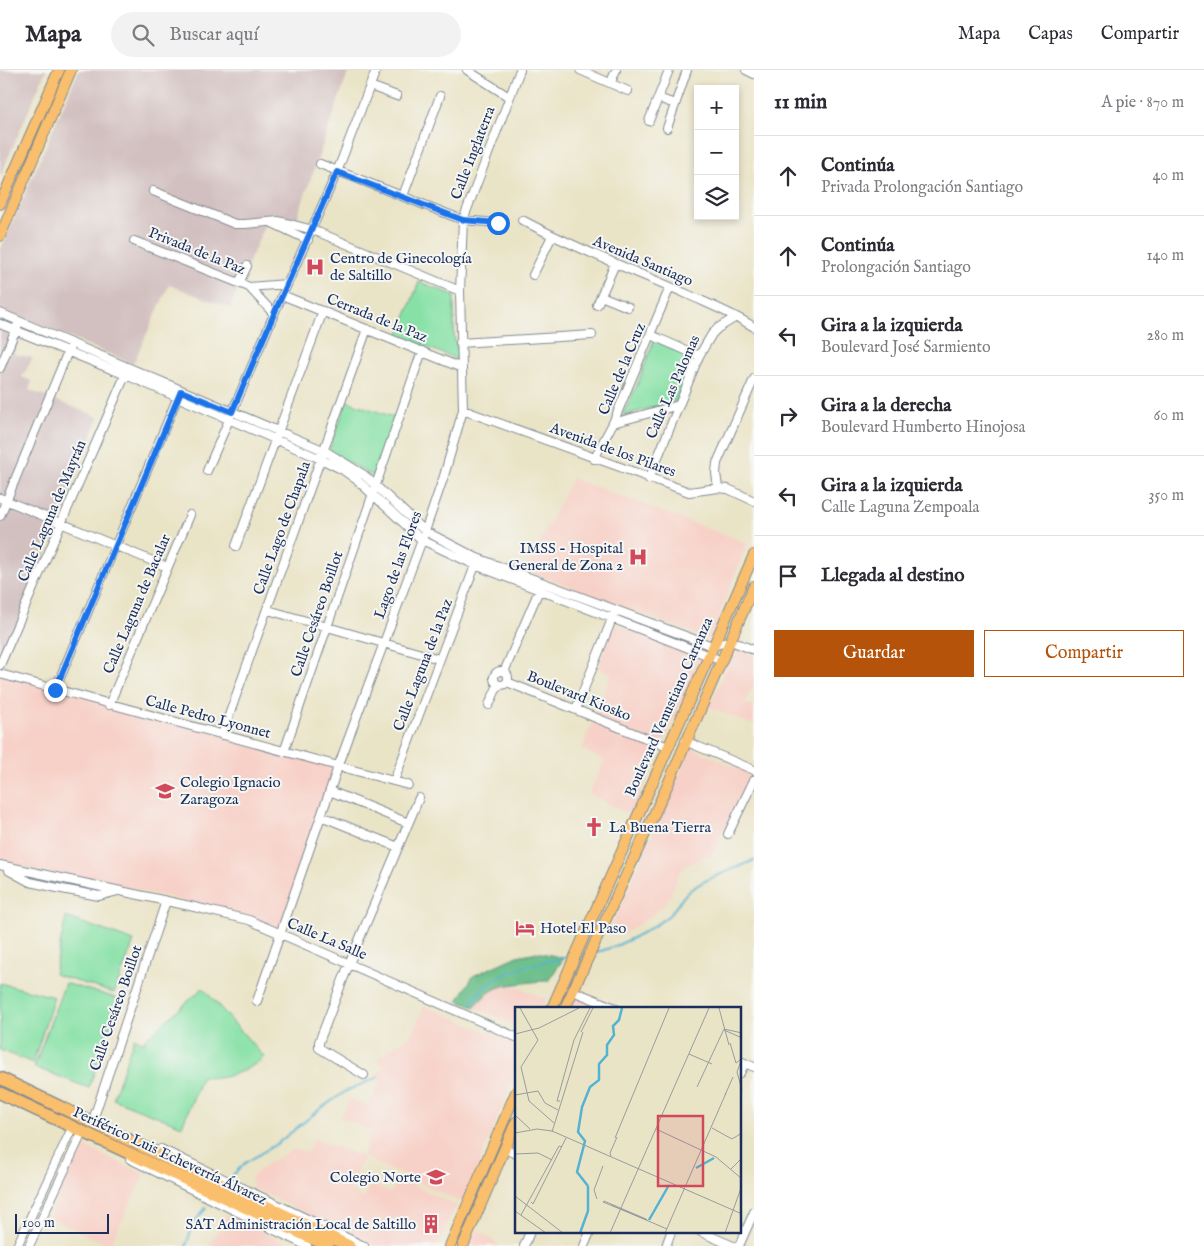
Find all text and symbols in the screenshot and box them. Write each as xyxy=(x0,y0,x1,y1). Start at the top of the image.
search box xyxy=(111,12,461,57)
text: Mapa xyxy=(25,19,81,50)
icon: search xyxy=(129,21,157,49)
text: Buscar aquí xyxy=(169,23,258,47)
text: Mapa xyxy=(958,23,1000,46)
text: Capas xyxy=(1028,23,1073,46)
text: Compartir xyxy=(1101,23,1179,46)
map controls xyxy=(694,85,739,220)
button: + xyxy=(694,85,739,130)
text: 11 min xyxy=(774,89,827,116)
text: A pie · 870 m xyxy=(1102,93,1184,113)
street label: Calle Inglaterra xyxy=(447,103,500,202)
button: − xyxy=(694,130,739,175)
text: Continúa xyxy=(821,154,895,178)
icon: ahead xyxy=(774,162,802,190)
text: 40 m xyxy=(1152,166,1184,186)
button: layers xyxy=(694,175,739,220)
text: Privada Prolongación Santiago xyxy=(821,178,1023,198)
route start xyxy=(487,212,510,235)
street label: Privada de la Paz xyxy=(146,223,248,279)
street label: Avenida Santiago xyxy=(589,231,696,291)
text: Continúa xyxy=(821,234,895,258)
icon: ahead xyxy=(774,242,802,270)
text: 140 m xyxy=(1146,246,1184,266)
place label: Centro de Ginecología de Saltillo xyxy=(330,249,472,285)
hospital icon: Centro de Ginecología de Saltillo xyxy=(304,256,326,278)
text: Prolongación Santiago xyxy=(821,258,971,278)
street label: Cerrada de la Paz xyxy=(324,289,430,347)
text: Gira a la izquierda xyxy=(821,314,963,338)
street label: Calle de la Cruz xyxy=(594,320,650,418)
icon: left xyxy=(774,322,802,350)
text: 280 m xyxy=(1147,326,1184,346)
street label: Calle Las Palomas xyxy=(642,332,704,442)
text: Boulevard José Sarmiento xyxy=(821,338,991,358)
text: Gira a la derecha xyxy=(821,394,951,418)
icon: right xyxy=(774,402,802,430)
text: 60 m xyxy=(1154,406,1184,426)
street label: Avenida de los Pilares xyxy=(546,418,679,482)
text: Boulevard Humberto Hinojosa xyxy=(821,418,1026,438)
street label: Calle Laguna de Mayrán xyxy=(14,437,90,585)
street label: Calle Lago de Chapala xyxy=(249,458,315,597)
text: Gira a la izquierda xyxy=(821,474,963,498)
icon: left xyxy=(774,482,802,510)
text: 350 m xyxy=(1149,486,1184,506)
text: Calle Laguna Zempoala xyxy=(821,498,980,518)
street label: Lago de las Flores xyxy=(370,509,426,621)
street label: Calle Laguna de Bacalar xyxy=(99,531,175,677)
place label: IMSS - Hospital General de Zona 2 xyxy=(508,539,624,575)
hospital icon: IMSS - Hospital General de Zona 2 xyxy=(627,546,649,568)
street label: Calle Cesáreo Boillot xyxy=(287,549,347,679)
icon: arrive xyxy=(774,562,802,590)
text: Llegada al destino xyxy=(821,564,964,588)
street label: Calle Laguna de la Paz xyxy=(389,596,457,734)
street label: Boulevard Venustiano Carranza xyxy=(621,614,717,800)
button: Guardar xyxy=(774,630,974,677)
button: Compartir xyxy=(984,630,1184,677)
street label: Boulevard Kiosko xyxy=(524,666,634,726)
route end xyxy=(44,679,67,702)
street label: Calle Pedro Lyonnet xyxy=(143,691,273,743)
place label: Colegio Ignacio Zaragoza xyxy=(180,773,281,809)
school or university icon: Colegio Ignacio Zaragoza xyxy=(154,780,176,802)
church icon: La Buena Tierra xyxy=(583,816,605,838)
place label: La Buena Tierra xyxy=(609,818,712,837)
street label: Calle La Salle xyxy=(284,914,370,964)
hotel icon: Hotel El Paso xyxy=(514,917,536,939)
place label: Hotel El Paso xyxy=(540,919,626,938)
street label: Calle Cesáreo Boillot xyxy=(86,943,146,1073)
inset map xyxy=(515,1007,742,1234)
street label: Periférico Luis Echeverría Álvarez xyxy=(70,1103,270,1209)
school or university icon: Colegio Norte xyxy=(425,1166,447,1188)
place label: Colegio Norte xyxy=(330,1168,421,1187)
scale bar xyxy=(15,1211,109,1234)
building icon: SAT Administración Local de Saltillo xyxy=(420,1213,442,1235)
text: 100 m xyxy=(22,1214,55,1232)
place label: SAT Administración Local de Saltillo xyxy=(186,1215,416,1234)

